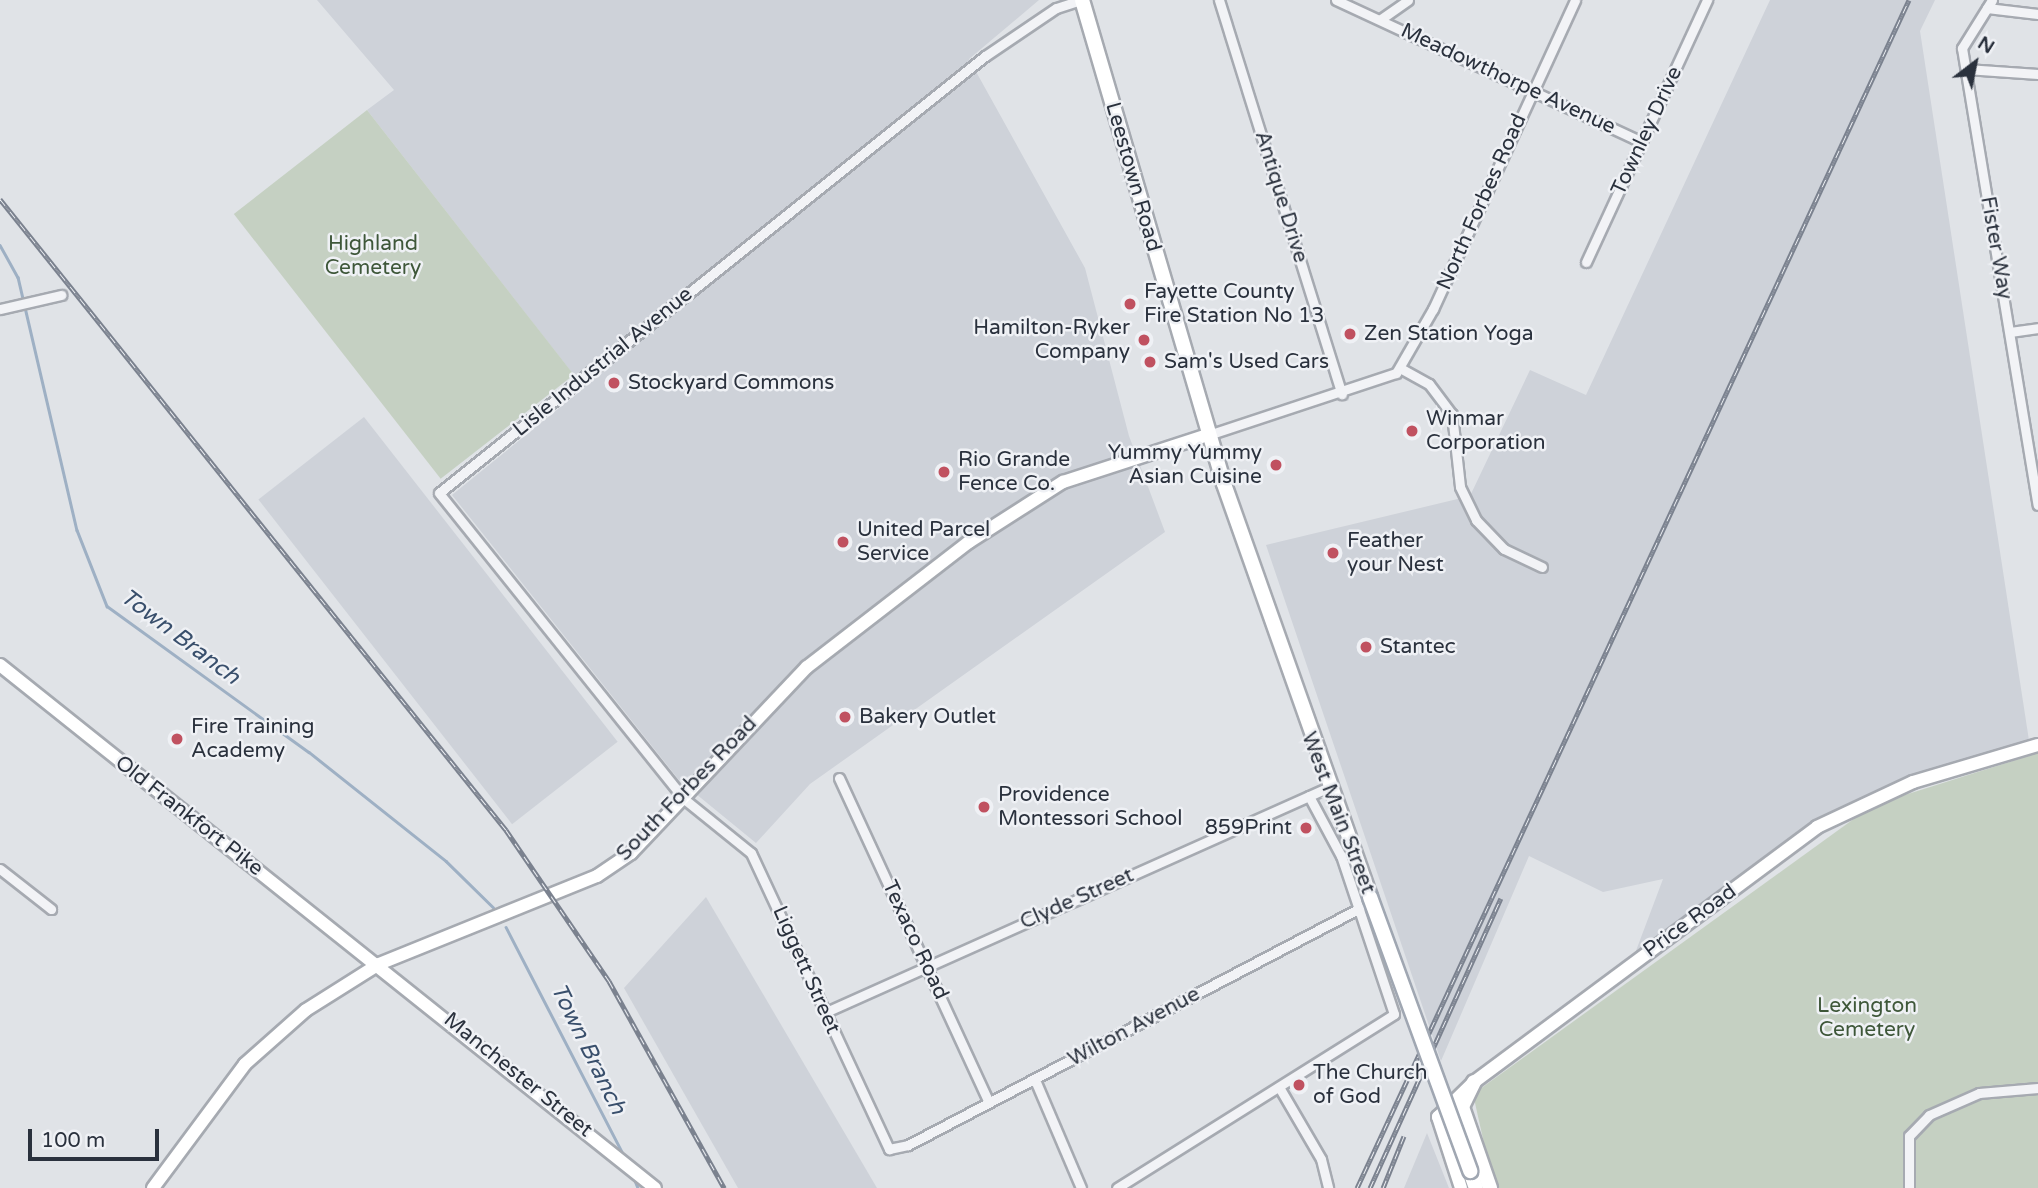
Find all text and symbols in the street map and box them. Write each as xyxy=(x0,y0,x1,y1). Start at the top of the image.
street label: Meadowthorpe Avenue xyxy=(1397,18,1619,140)
north arrow xyxy=(1940,28,2010,98)
text: N xyxy=(1974,32,1998,59)
street label: Townley Drive xyxy=(1606,63,1688,199)
street label: Leestown Road xyxy=(1100,100,1166,254)
street label: North Forbes Road xyxy=(1432,110,1532,294)
street label: Antique Drive xyxy=(1249,128,1313,266)
street label: Fister Way xyxy=(1975,194,2017,302)
park label: Highland Cemetery xyxy=(325,231,421,281)
place label: Fayette County Fire Station No 13 xyxy=(1144,279,1324,329)
street label: Lisle Industrial Avenue xyxy=(508,282,698,442)
marker: Fayette County Fire Station No 13 xyxy=(1122,296,1138,312)
place label: Hamilton-Ryker Company xyxy=(973,315,1130,365)
place label: Zen Station Yoga xyxy=(1364,321,1534,347)
marker: Zen Station Yoga xyxy=(1342,326,1358,342)
marker: Hamilton-Ryker Company xyxy=(1136,332,1152,348)
place label: Sam's Used Cars xyxy=(1164,349,1329,375)
marker: Sam's Used Cars xyxy=(1142,354,1158,370)
place label: Stockyard Commons xyxy=(628,370,834,396)
marker: Stockyard Commons xyxy=(606,375,622,391)
place label: Winmar Corporation xyxy=(1426,406,1545,456)
marker: Winmar Corporation xyxy=(1404,423,1420,439)
place label: Yummy Yummy Asian Cuisine xyxy=(1108,440,1262,490)
place label: Rio Grande Fence Co. xyxy=(958,447,1070,497)
marker: Yummy Yummy Asian Cuisine xyxy=(1268,457,1284,473)
marker: Rio Grande Fence Co. xyxy=(936,464,952,480)
place label: United Parcel Service xyxy=(857,517,990,567)
place label: Feather your Nest xyxy=(1347,528,1444,578)
marker: United Parcel Service xyxy=(835,534,851,550)
marker: Feather your Nest xyxy=(1325,545,1341,561)
water label: Town Branch xyxy=(115,583,245,691)
place label: Stantec xyxy=(1380,634,1456,660)
marker: Stantec xyxy=(1358,639,1374,655)
place label: Bakery Outlet xyxy=(859,704,996,730)
marker: Bakery Outlet xyxy=(837,709,853,725)
street label: South Forbes Road xyxy=(612,712,762,866)
place label: Fire Training Academy xyxy=(191,714,315,764)
street label: West Main Street xyxy=(1296,729,1380,897)
marker: Fire Training Academy xyxy=(169,731,185,747)
street label: Old Frankfort Pike xyxy=(110,750,268,882)
place label: Providence Montessori School xyxy=(998,782,1182,832)
marker: Providence Montessori School xyxy=(976,799,992,815)
place label: 859Print xyxy=(1205,815,1292,841)
marker: 859Print xyxy=(1298,820,1314,836)
street label: Clyde Street xyxy=(1016,863,1138,935)
street label: Texaco Road xyxy=(876,876,954,1004)
street label: Price Road xyxy=(1639,879,1741,963)
street label: Liggett Street xyxy=(767,902,845,1038)
water label: Town Branch xyxy=(544,979,632,1119)
street label: Wilton Avenue xyxy=(1064,982,1204,1072)
park label: Lexington Cemetery xyxy=(1817,993,1917,1043)
street label: Manchester Street xyxy=(439,1007,597,1143)
place label: The Church of God xyxy=(1313,1060,1428,1110)
marker: The Church of God xyxy=(1291,1077,1307,1093)
scale bar xyxy=(32,1114,163,1158)
text: 100 m xyxy=(41,1128,105,1153)

